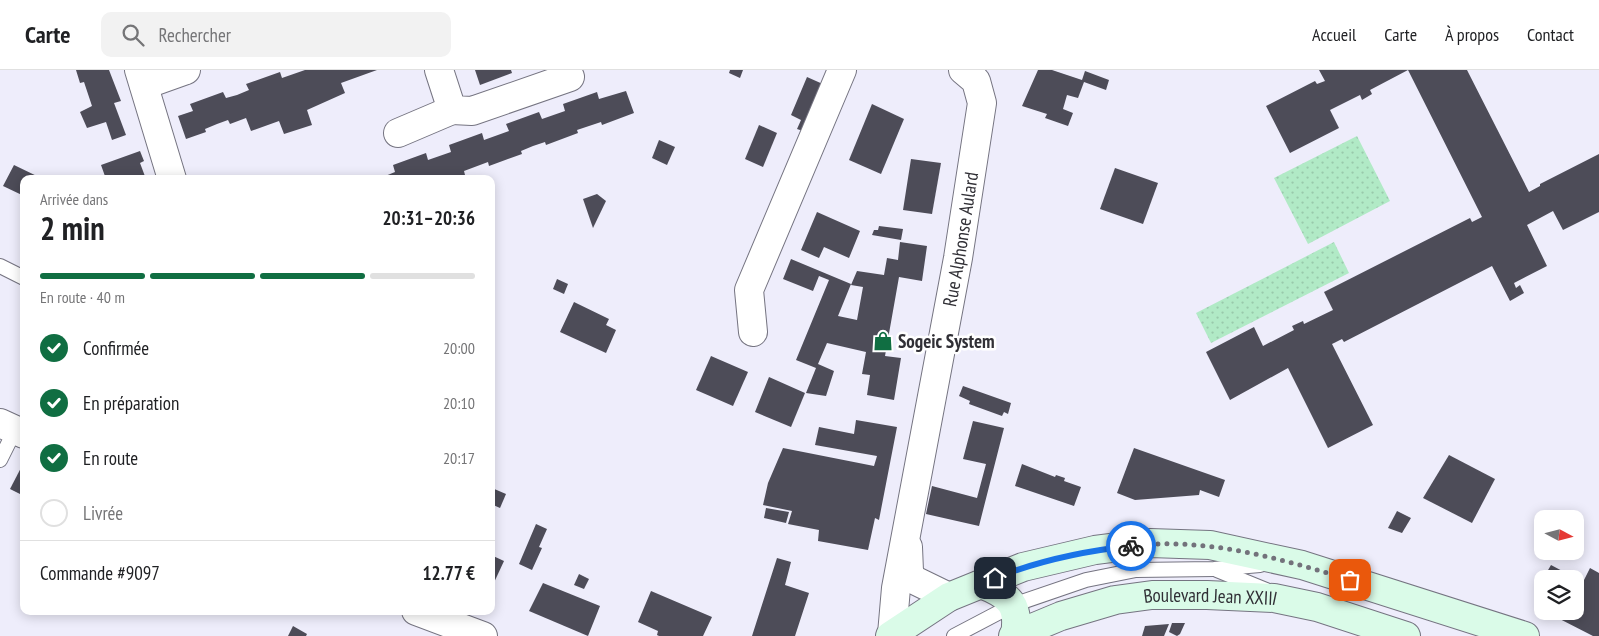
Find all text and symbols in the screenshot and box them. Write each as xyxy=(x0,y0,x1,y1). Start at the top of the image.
search box xyxy=(101,12,451,57)
text: Carte xyxy=(25,19,71,50)
icon: search xyxy=(119,21,147,49)
text: Rechercher xyxy=(159,23,231,47)
text: Accueil xyxy=(1312,23,1356,46)
text: Carte xyxy=(1384,23,1417,46)
text: À propos xyxy=(1445,23,1499,46)
text: Contact xyxy=(1527,23,1574,46)
street label: Rue Alphonse Aulard xyxy=(937,170,983,308)
text: Arrivée dans xyxy=(40,189,108,209)
text: 20:31–20:36 xyxy=(382,206,475,230)
text: 2 min xyxy=(40,207,105,249)
text: En route · 40 m xyxy=(40,287,125,307)
place label: Sogeic System xyxy=(898,329,995,353)
shop icon: Sogeic System xyxy=(872,330,894,352)
icon: check xyxy=(40,334,68,362)
text: Confirmée xyxy=(83,336,149,360)
text: 20:00 xyxy=(443,338,475,358)
icon: check xyxy=(40,389,68,417)
text: En préparation xyxy=(83,391,179,415)
text: 20:10 xyxy=(443,393,475,413)
icon: check xyxy=(40,444,68,472)
text: En route xyxy=(83,446,138,470)
text: 20:17 xyxy=(443,448,475,468)
text: Livrée xyxy=(83,501,123,525)
north arrow xyxy=(1534,510,1584,560)
map controls xyxy=(1534,510,1584,620)
courier xyxy=(1106,521,1156,571)
icon: bike xyxy=(1117,532,1145,560)
pin xyxy=(974,557,1016,599)
pin xyxy=(1329,559,1371,601)
text: Commande #9097 xyxy=(40,561,160,585)
text: 12.77 € xyxy=(423,561,475,585)
icon: home xyxy=(981,564,1009,592)
icon: bag xyxy=(1336,566,1364,594)
button: layers xyxy=(1534,570,1584,620)
street label: Boulevard Jean XXIII xyxy=(1142,583,1280,610)

